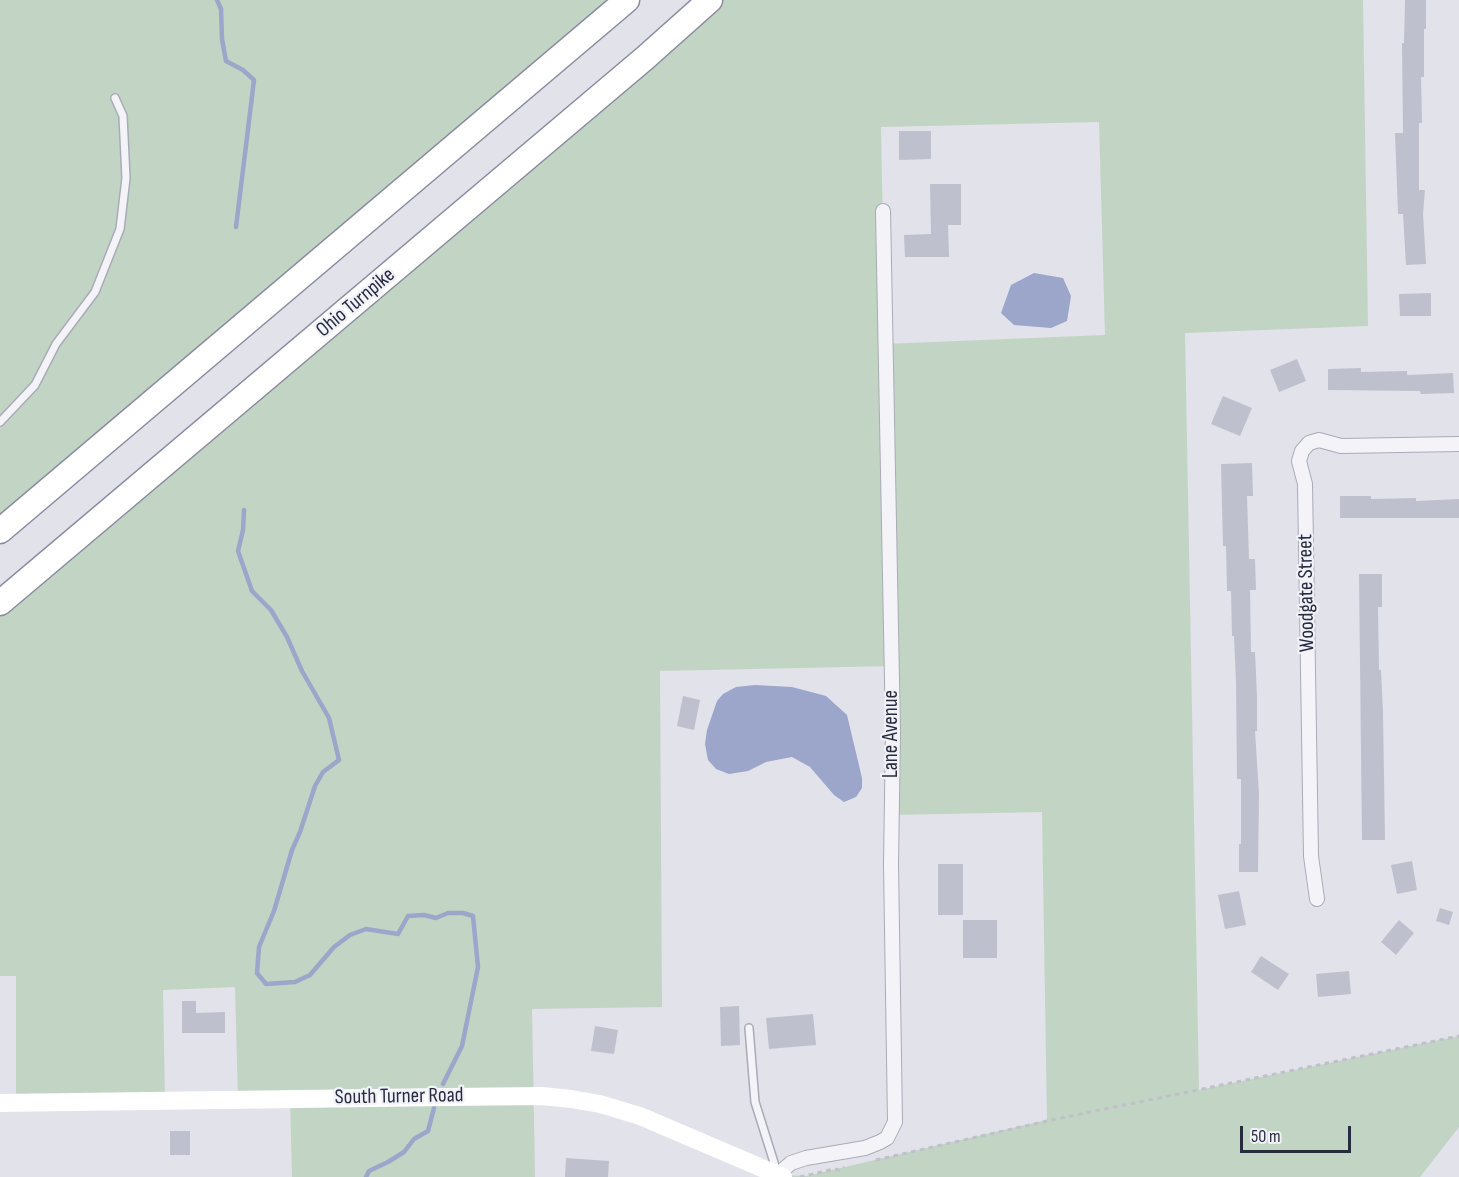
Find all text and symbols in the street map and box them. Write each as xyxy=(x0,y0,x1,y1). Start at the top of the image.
street label: Ohio Turnpike xyxy=(312,263,400,343)
street label: Woodgate Street xyxy=(1293,534,1321,652)
street label: Lane Avenue xyxy=(879,690,905,778)
street label: South Turner Road xyxy=(334,1083,464,1111)
scale bar xyxy=(1243,1114,1354,1152)
text: 50 m xyxy=(1251,1126,1281,1147)

